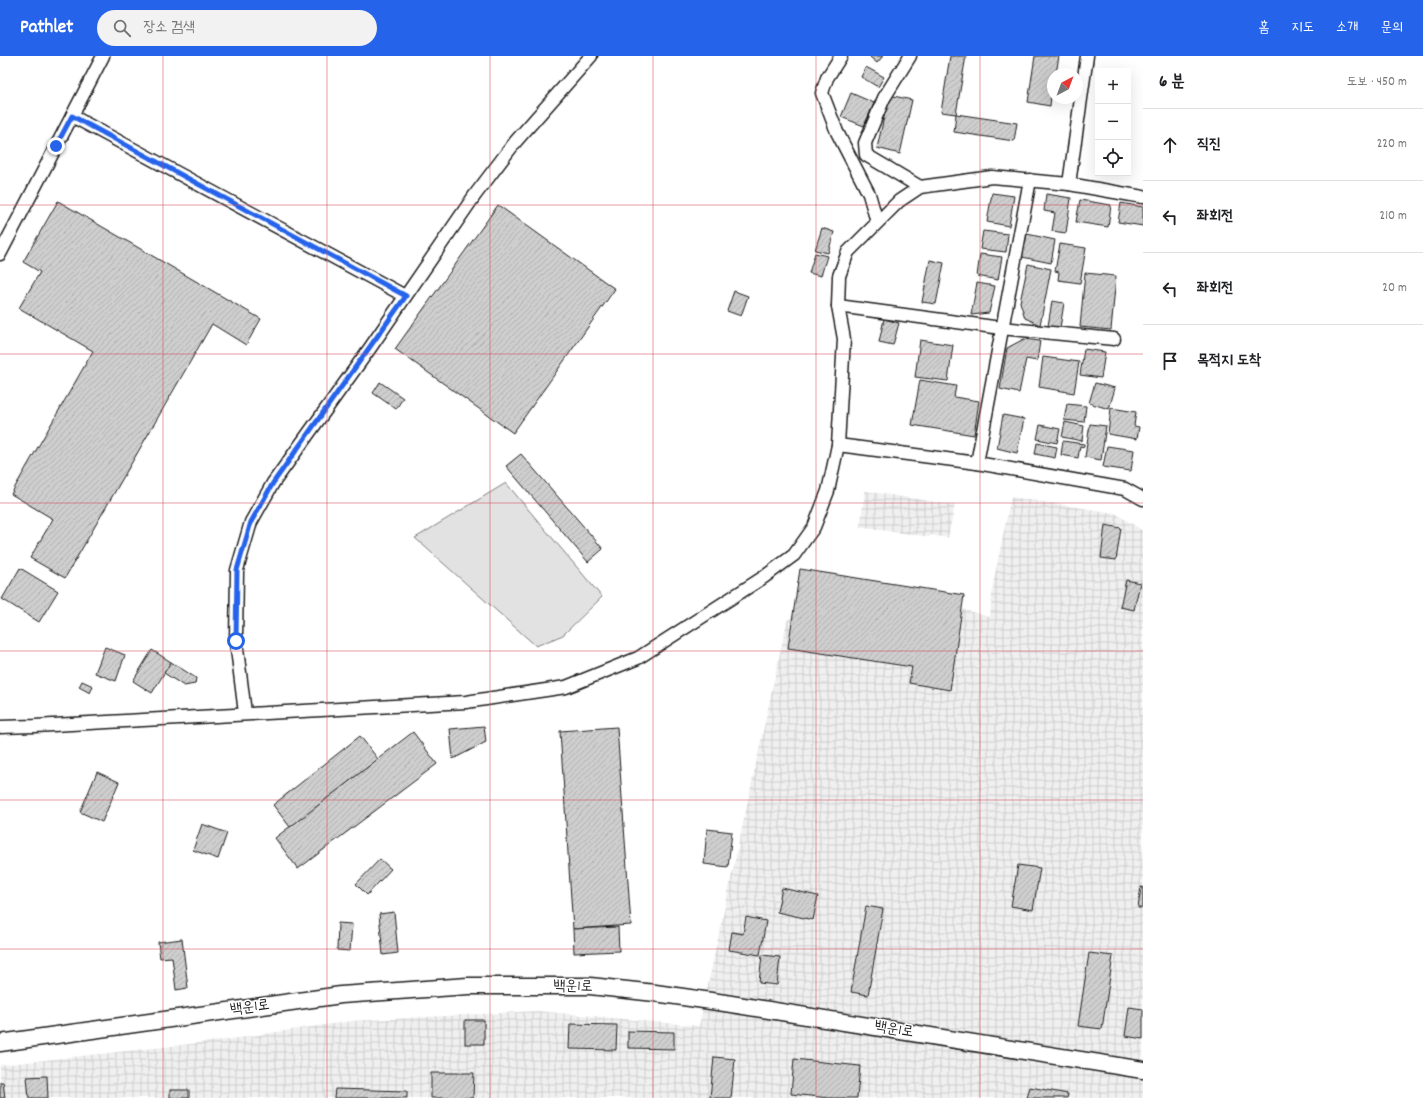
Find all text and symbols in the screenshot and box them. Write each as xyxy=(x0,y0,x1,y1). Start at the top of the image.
search box xyxy=(97,10,377,46)
text: Pathlet xyxy=(20,15,73,42)
icon: search xyxy=(111,17,133,39)
text: 장소 검색 xyxy=(143,17,195,39)
text: 홈 xyxy=(1258,18,1269,38)
text: 지도 xyxy=(1291,18,1314,38)
text: 소개 xyxy=(1336,18,1358,38)
text: 문의 xyxy=(1380,18,1403,38)
north arrow xyxy=(1047,68,1083,104)
map controls xyxy=(1095,68,1131,176)
button: + xyxy=(1095,68,1131,104)
text: 6 분 xyxy=(1159,71,1185,95)
text: 도보 · 450 m xyxy=(1347,73,1407,92)
button: − xyxy=(1095,104,1131,140)
icon: ahead xyxy=(1159,134,1181,156)
text: 직진 xyxy=(1197,134,1221,156)
text: 220 m xyxy=(1377,135,1407,154)
route end xyxy=(47,137,65,155)
button: locate xyxy=(1095,140,1131,176)
icon: left xyxy=(1159,206,1181,228)
text: 좌회전 xyxy=(1197,206,1233,228)
text: 210 m xyxy=(1379,207,1407,226)
icon: left xyxy=(1159,278,1181,300)
text: 좌회전 xyxy=(1197,278,1233,300)
text: 20 m xyxy=(1382,279,1407,298)
icon: arrive xyxy=(1159,350,1181,372)
text: 목적지 도착 xyxy=(1197,350,1261,372)
route start xyxy=(227,632,245,650)
street label: 백운1로 xyxy=(553,976,593,998)
street label: 백운1로 xyxy=(229,994,271,1022)
street label: 백운1로 xyxy=(873,1016,915,1044)

